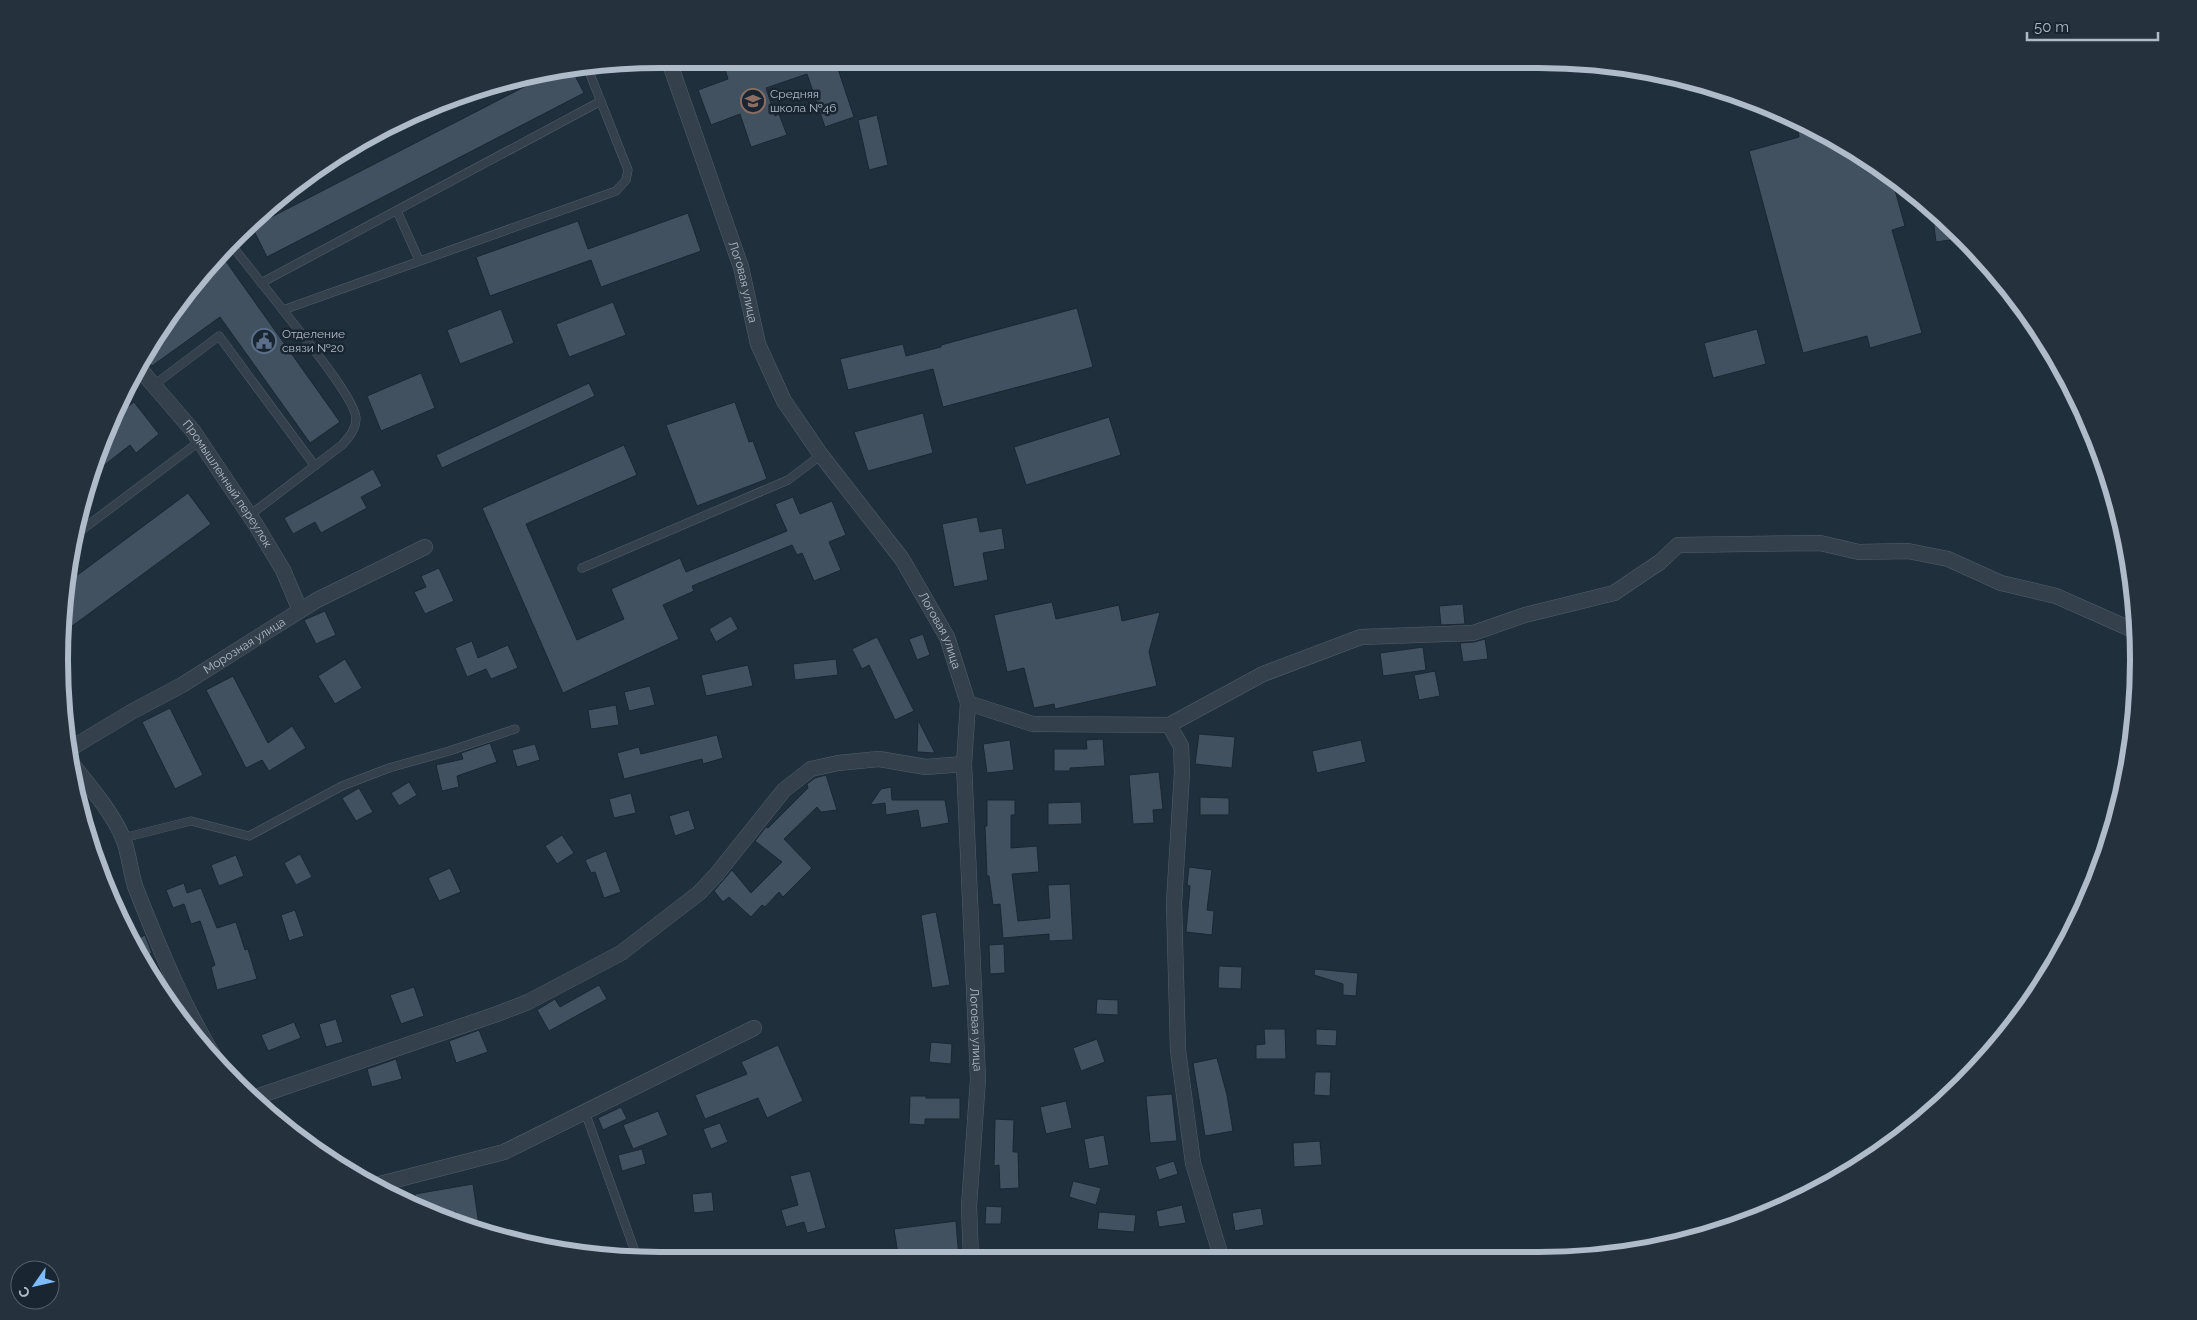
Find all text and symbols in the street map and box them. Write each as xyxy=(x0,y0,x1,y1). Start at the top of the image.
scale bar xyxy=(2027,10,2158,42)
text: 50 m xyxy=(2034,18,2069,36)
place label: Средняя школа №46 xyxy=(770,87,837,115)
school or university icon: Средняя школа №46 xyxy=(740,88,766,114)
street label: Логовая улица xyxy=(725,239,760,324)
place label: Отделение связи №20 xyxy=(282,327,345,355)
public building icon: Отделение связи №20 xyxy=(251,328,277,354)
street label: Промышленный переулок xyxy=(180,417,275,550)
street label: Логовая улица xyxy=(916,590,964,671)
street label: Морозная улица xyxy=(201,615,288,677)
street label: Логовая улица xyxy=(967,987,985,1072)
north arrow xyxy=(10,1260,60,1310)
text: С xyxy=(15,1283,34,1301)

